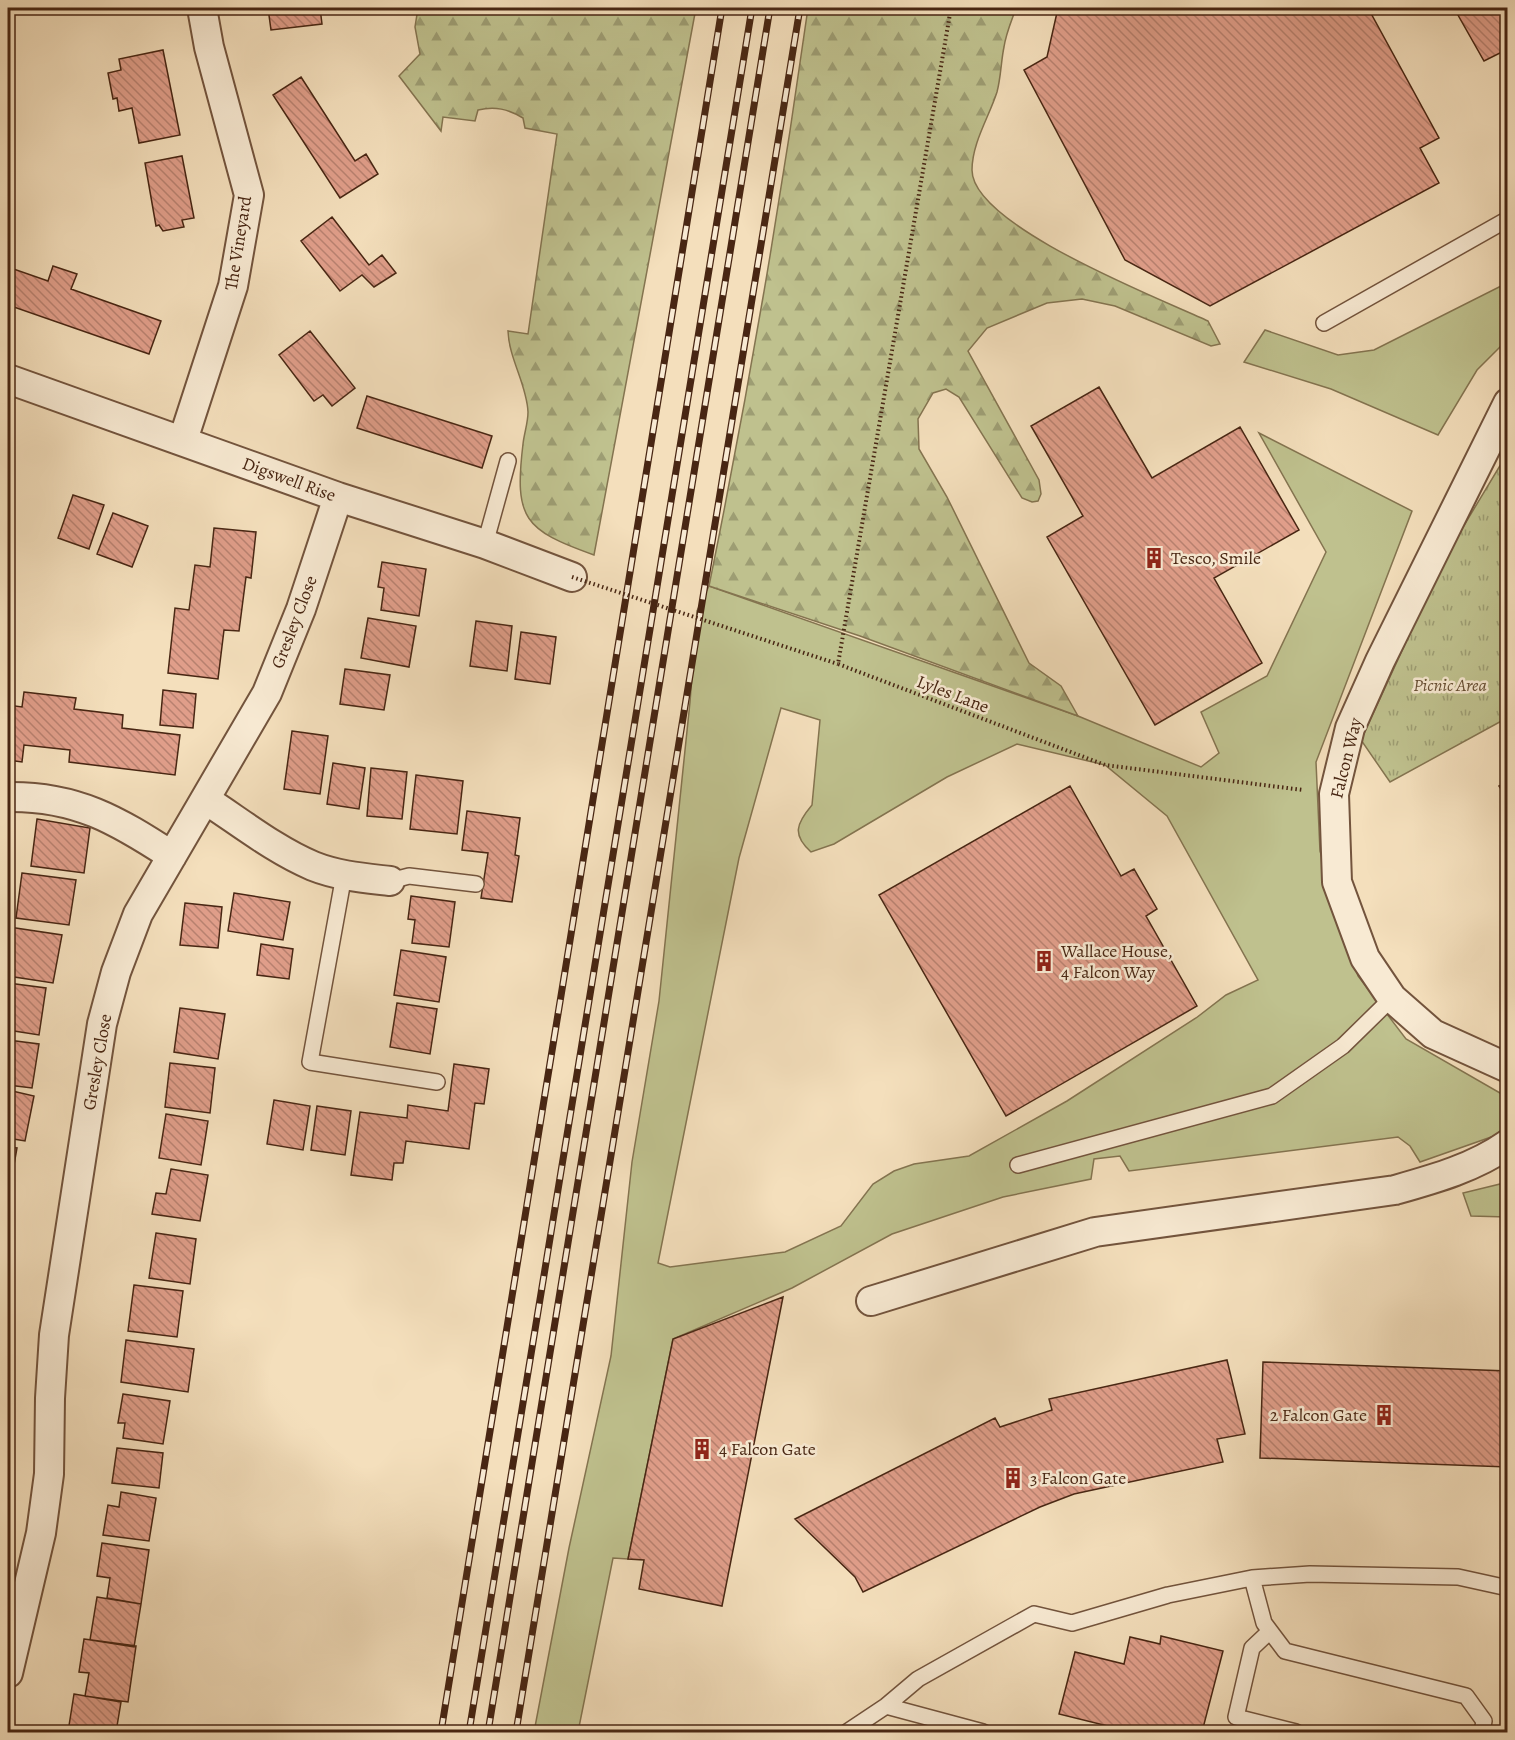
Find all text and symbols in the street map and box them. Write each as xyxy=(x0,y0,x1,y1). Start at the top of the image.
street label: The Vineyard xyxy=(219,194,257,292)
street label: Digswell Rise xyxy=(239,451,339,507)
building icon: Tesco, Smile xyxy=(1142,546,1166,570)
place label: Tesco, Smile xyxy=(1171,546,1261,570)
street label: Gresley Close xyxy=(265,572,323,672)
street label: Lyles Lane xyxy=(913,669,993,719)
park label: Picnic Area xyxy=(1413,673,1487,697)
street label: Falcon Way xyxy=(1324,714,1368,801)
place label: Wallace House, 4 Falcon Way xyxy=(1060,939,1173,984)
building icon: Wallace House, 4 Falcon Way xyxy=(1032,949,1056,973)
street label: Gresley Close xyxy=(77,1012,117,1112)
place label: 2 Falcon Gate xyxy=(1270,1403,1367,1427)
building icon: 2 Falcon Gate xyxy=(1372,1403,1396,1427)
building icon: 4 Falcon Gate xyxy=(690,1437,714,1461)
place label: 4 Falcon Gate xyxy=(719,1437,816,1461)
building icon: 3 Falcon Gate xyxy=(1001,1466,1025,1490)
place label: 3 Falcon Gate xyxy=(1030,1466,1126,1490)

